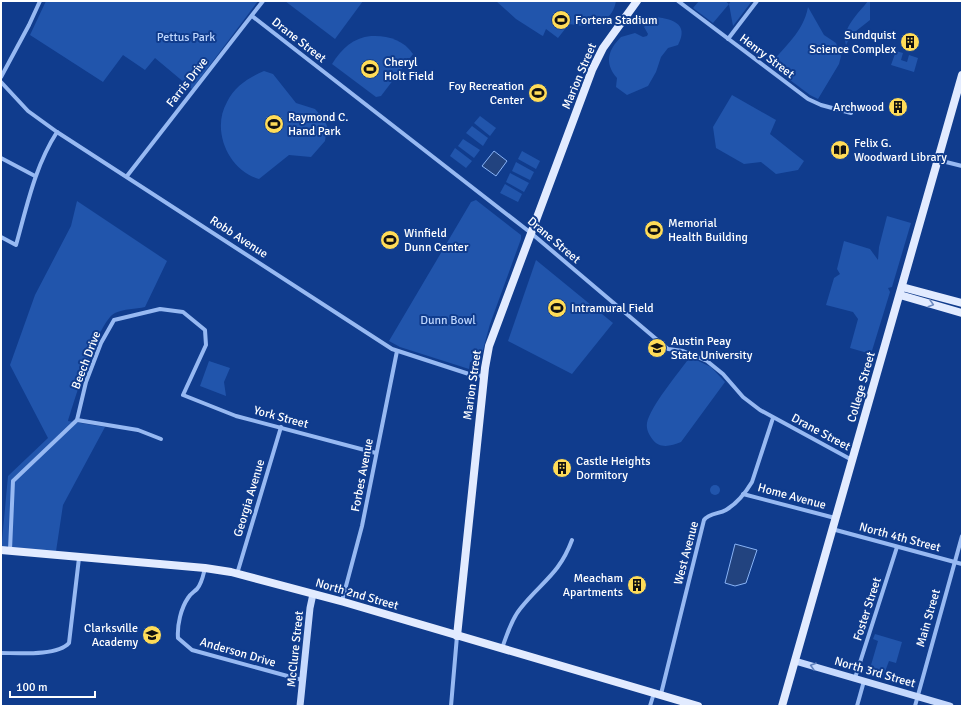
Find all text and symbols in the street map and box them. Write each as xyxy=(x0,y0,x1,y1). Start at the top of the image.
sports icon: Fortera Stadium xyxy=(550,9,572,31)
place label: Fortera Stadium xyxy=(575,13,658,28)
street label: Drane Street xyxy=(269,15,329,66)
place label: Sundquist Science Complex xyxy=(809,28,896,57)
park label: Pettus Park xyxy=(157,30,215,45)
street label: Henry Street xyxy=(736,31,797,82)
building icon: Sundquist Science Complex xyxy=(899,31,921,53)
street label: Marion Street xyxy=(559,41,600,112)
street label: Farris Drive xyxy=(163,54,211,110)
place label: Cheryl Holt Field xyxy=(384,55,434,84)
sports icon: Cheryl Holt Field xyxy=(359,58,381,80)
place label: Foy Recreation Center xyxy=(449,79,525,108)
sports icon: Foy Recreation Center xyxy=(527,82,549,104)
building icon: Archwood xyxy=(887,96,909,118)
place label: Archwood xyxy=(833,100,884,115)
place label: Raymond C. Hand Park xyxy=(288,110,348,139)
sports icon: Raymond C. Hand Park xyxy=(263,113,285,135)
place label: Felix G. Woodward Library xyxy=(854,136,947,165)
library icon: Felix G. Woodward Library xyxy=(829,139,851,161)
street label: Robb Avenue xyxy=(207,213,271,262)
street label: Drane Street xyxy=(524,214,583,267)
place label: Memorial Health Building xyxy=(668,216,748,245)
sports icon: Memorial Health Building xyxy=(643,219,665,241)
place label: Winfield Dunn Center xyxy=(404,226,469,255)
sports icon: Winfield Dunn Center xyxy=(379,229,401,251)
sports icon: Intramural Field xyxy=(546,297,568,319)
one-way arrow xyxy=(927,299,934,308)
place label: Intramural Field xyxy=(571,301,654,316)
park label: Dunn Bowl xyxy=(420,313,476,328)
street label: Beech Drive xyxy=(69,329,104,391)
place label: Austin Peay State University xyxy=(671,334,753,363)
school or university icon: Austin Peay State University xyxy=(646,337,668,359)
street label: Marion Street xyxy=(460,349,485,421)
street label: College Street xyxy=(844,350,879,424)
street label: York Street xyxy=(252,403,310,432)
street label: Drane Street xyxy=(789,411,853,454)
street label: Forbes Avenue xyxy=(348,437,377,513)
place label: Castle Heights Dormitory xyxy=(576,454,650,483)
building icon: Castle Heights Dormitory xyxy=(551,457,573,479)
street label: Georgia Avenue xyxy=(231,458,268,539)
street label: Home Avenue xyxy=(756,480,828,513)
street label: North 4th Street xyxy=(858,519,942,556)
street label: West Avenue xyxy=(671,520,702,587)
place label: Meacham Apartments xyxy=(563,571,623,600)
building icon: Meacham Apartments xyxy=(626,574,648,596)
street label: North 2nd Street xyxy=(314,575,400,614)
street label: Foster Street xyxy=(850,576,885,643)
street label: Main Street xyxy=(913,587,944,649)
street label: McClure Street xyxy=(284,610,307,688)
place label: Clarksville Academy xyxy=(84,621,138,650)
school or university icon: Clarksville Academy xyxy=(141,624,163,646)
street label: Anderson Drive xyxy=(198,634,278,670)
street label: North 3rd Street xyxy=(833,654,917,691)
one-way arrow xyxy=(810,662,817,671)
scale bar xyxy=(10,673,95,699)
text: 100 m xyxy=(16,680,48,695)

